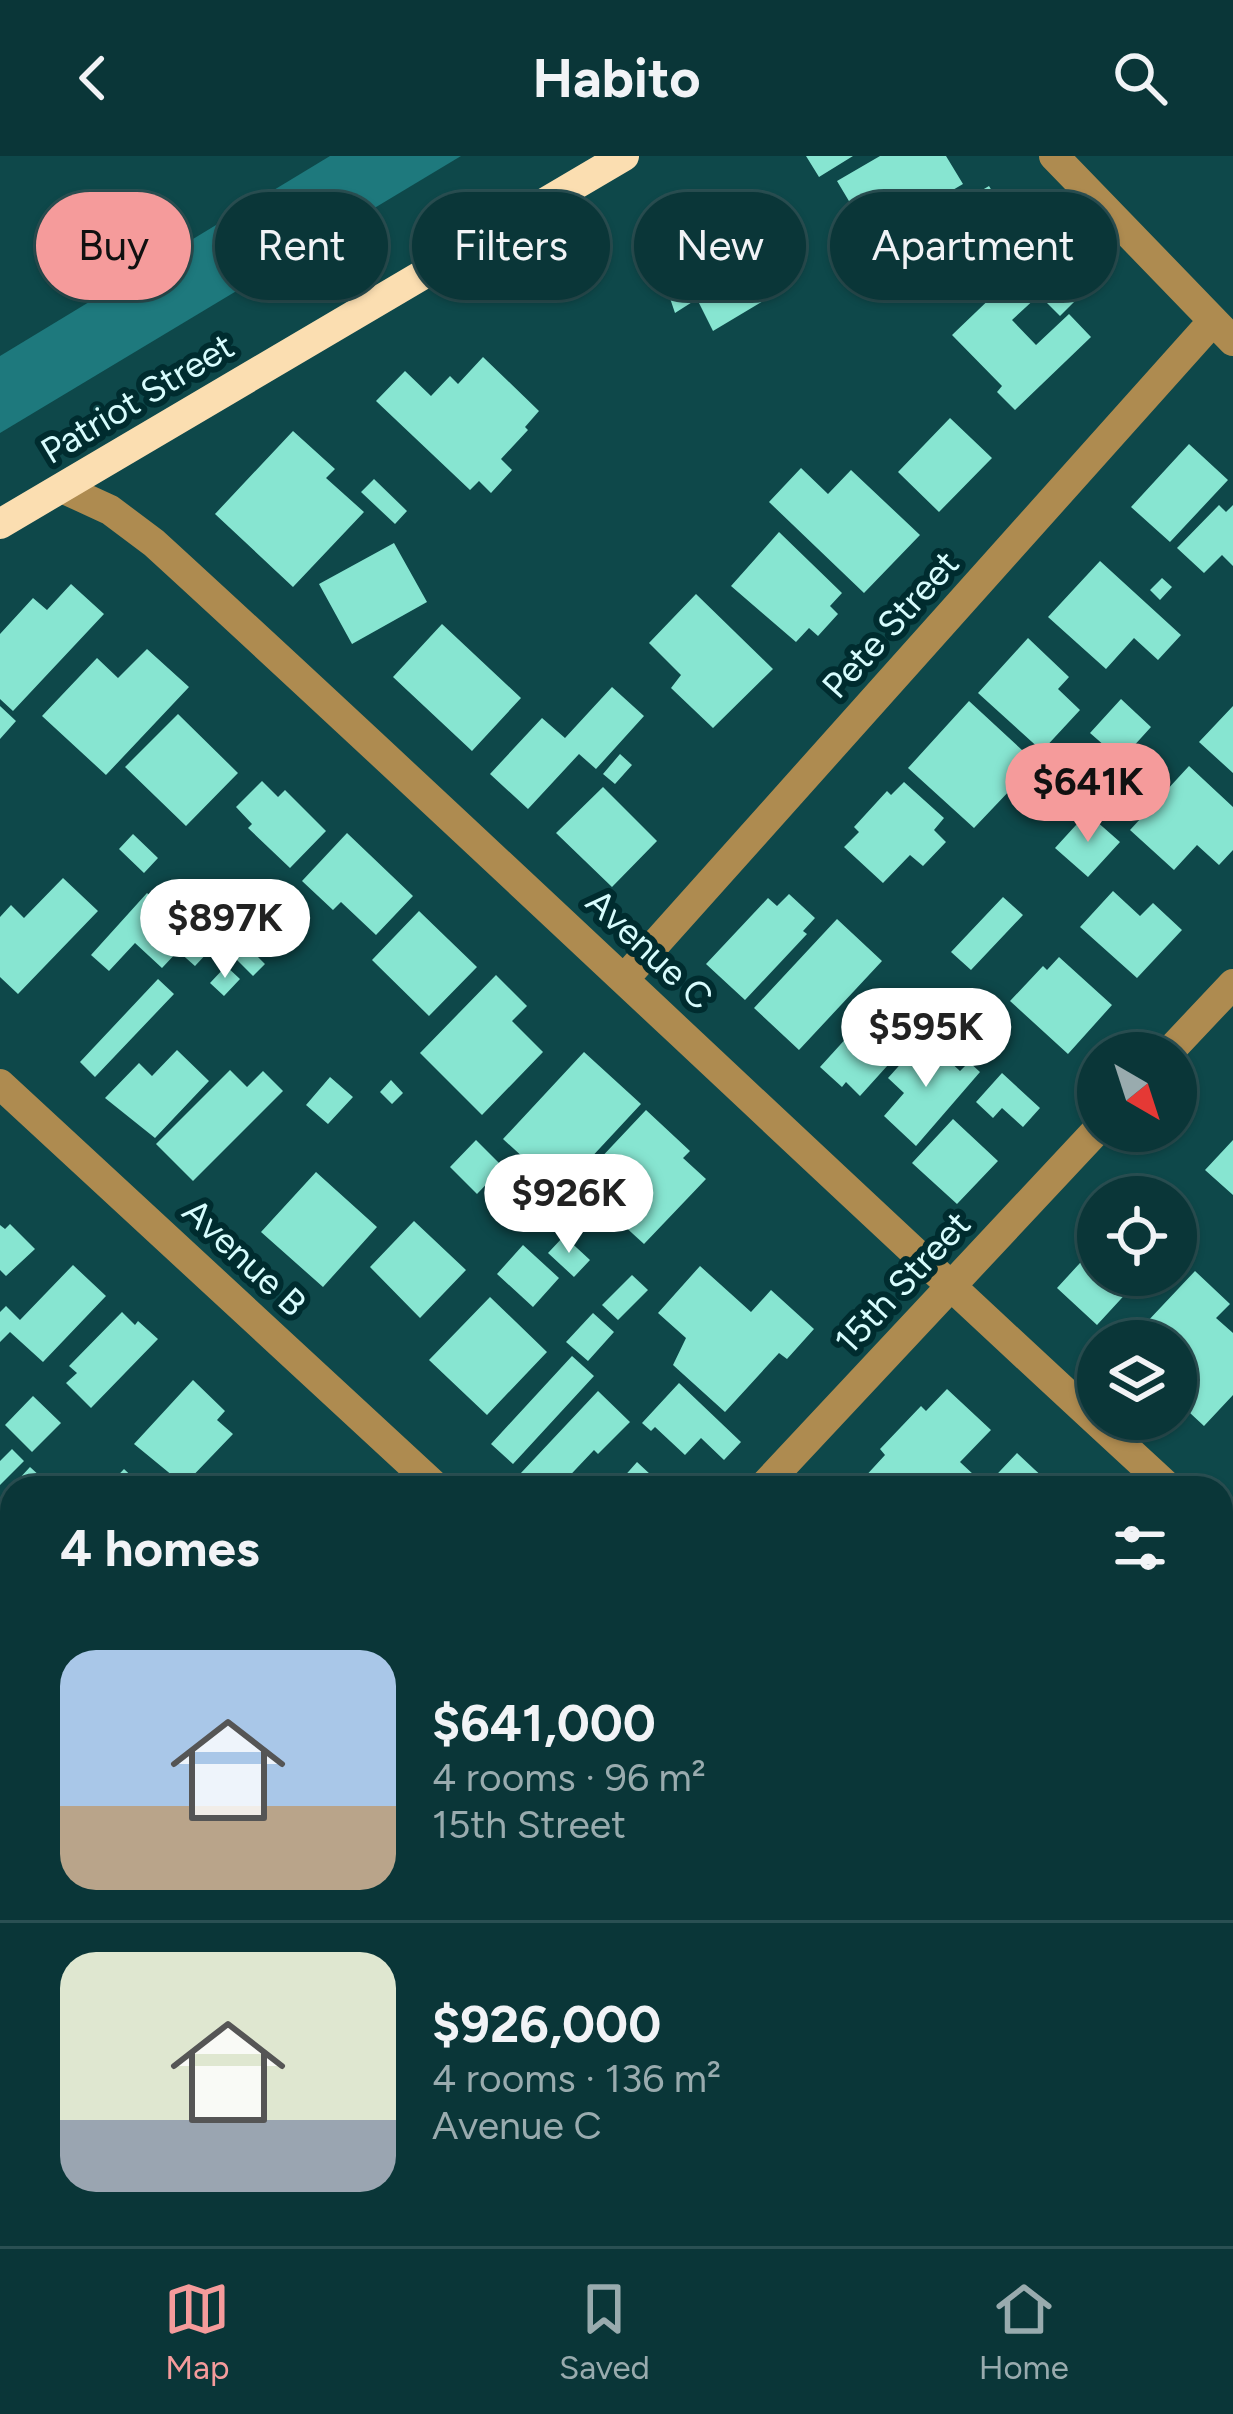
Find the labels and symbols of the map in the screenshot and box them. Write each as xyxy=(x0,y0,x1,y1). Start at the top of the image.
street label: Patriot Street xyxy=(33,324,241,473)
street label: Pete Street xyxy=(813,542,968,707)
pin: $641K xyxy=(1004,743,1172,845)
pin: $897K xyxy=(141,879,309,981)
street label: Avenue C xyxy=(578,880,722,1018)
pin: $595K xyxy=(842,988,1010,1090)
north arrow xyxy=(1077,1032,1197,1152)
pin: $926K xyxy=(485,1154,653,1256)
street label: Avenue B xyxy=(174,1190,315,1325)
street label: 15th Street xyxy=(826,1202,979,1362)

